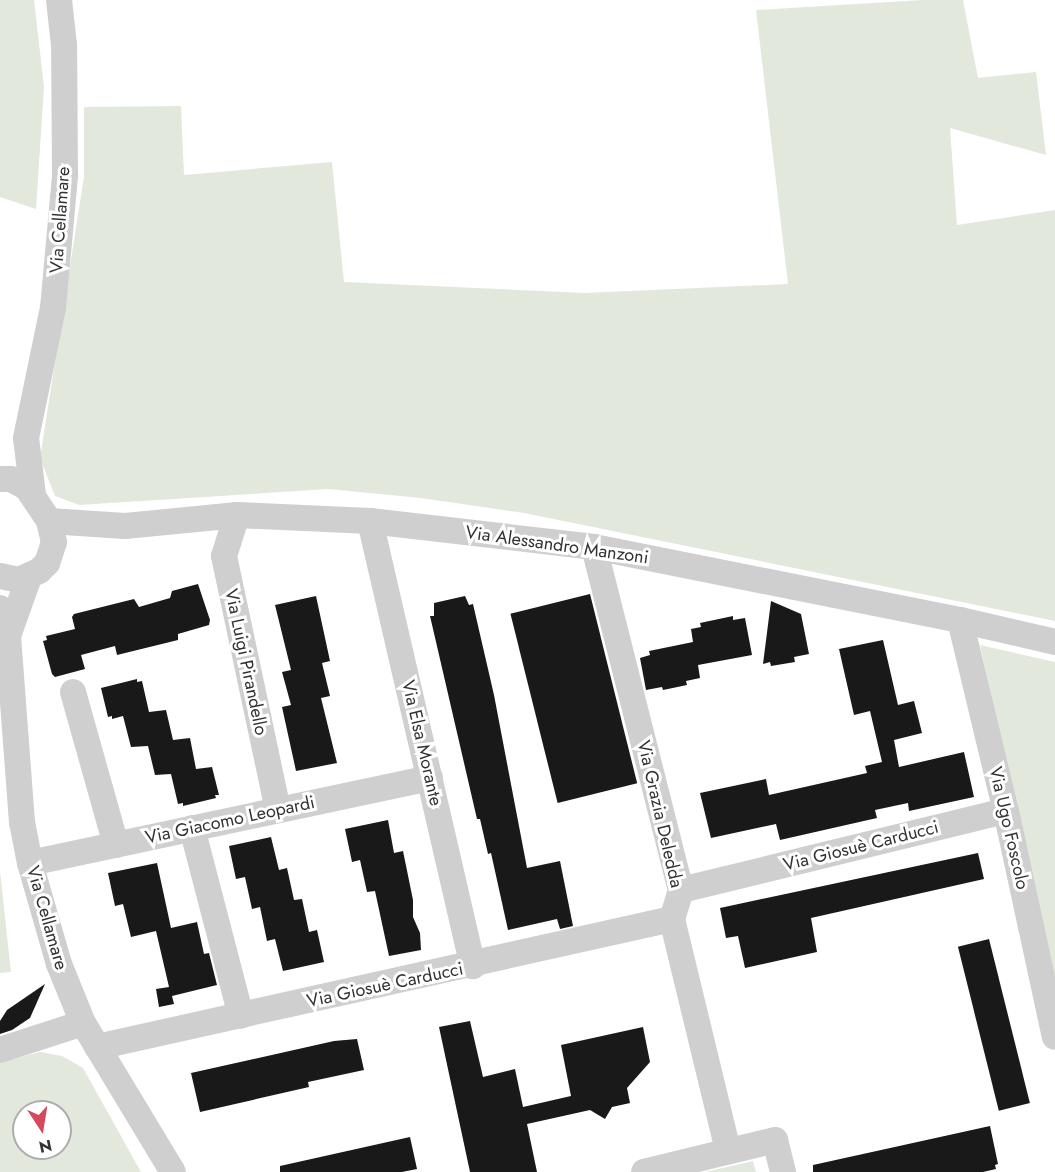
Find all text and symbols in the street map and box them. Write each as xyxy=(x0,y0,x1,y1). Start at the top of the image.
street label: Via Cellamare xyxy=(45,166,75,274)
street label: Via Alessandro Manzoni xyxy=(464,521,650,569)
street label: Via Luigi Pirandello xyxy=(220,587,272,737)
street label: Via Elsa Morante xyxy=(397,678,447,808)
street label: Via Grazia Deledda xyxy=(633,738,687,890)
street label: Via Ugo Foscolo xyxy=(984,765,1034,891)
street label: Via Giacomo Leopardi xyxy=(143,791,317,849)
street label: Via Giosuè Carducci xyxy=(781,816,941,876)
street label: Via Cellamare xyxy=(22,864,72,972)
street label: Via Giosuè Carducci xyxy=(305,958,465,1012)
north arrow xyxy=(12,1100,72,1160)
text: N xyxy=(37,1134,54,1159)

